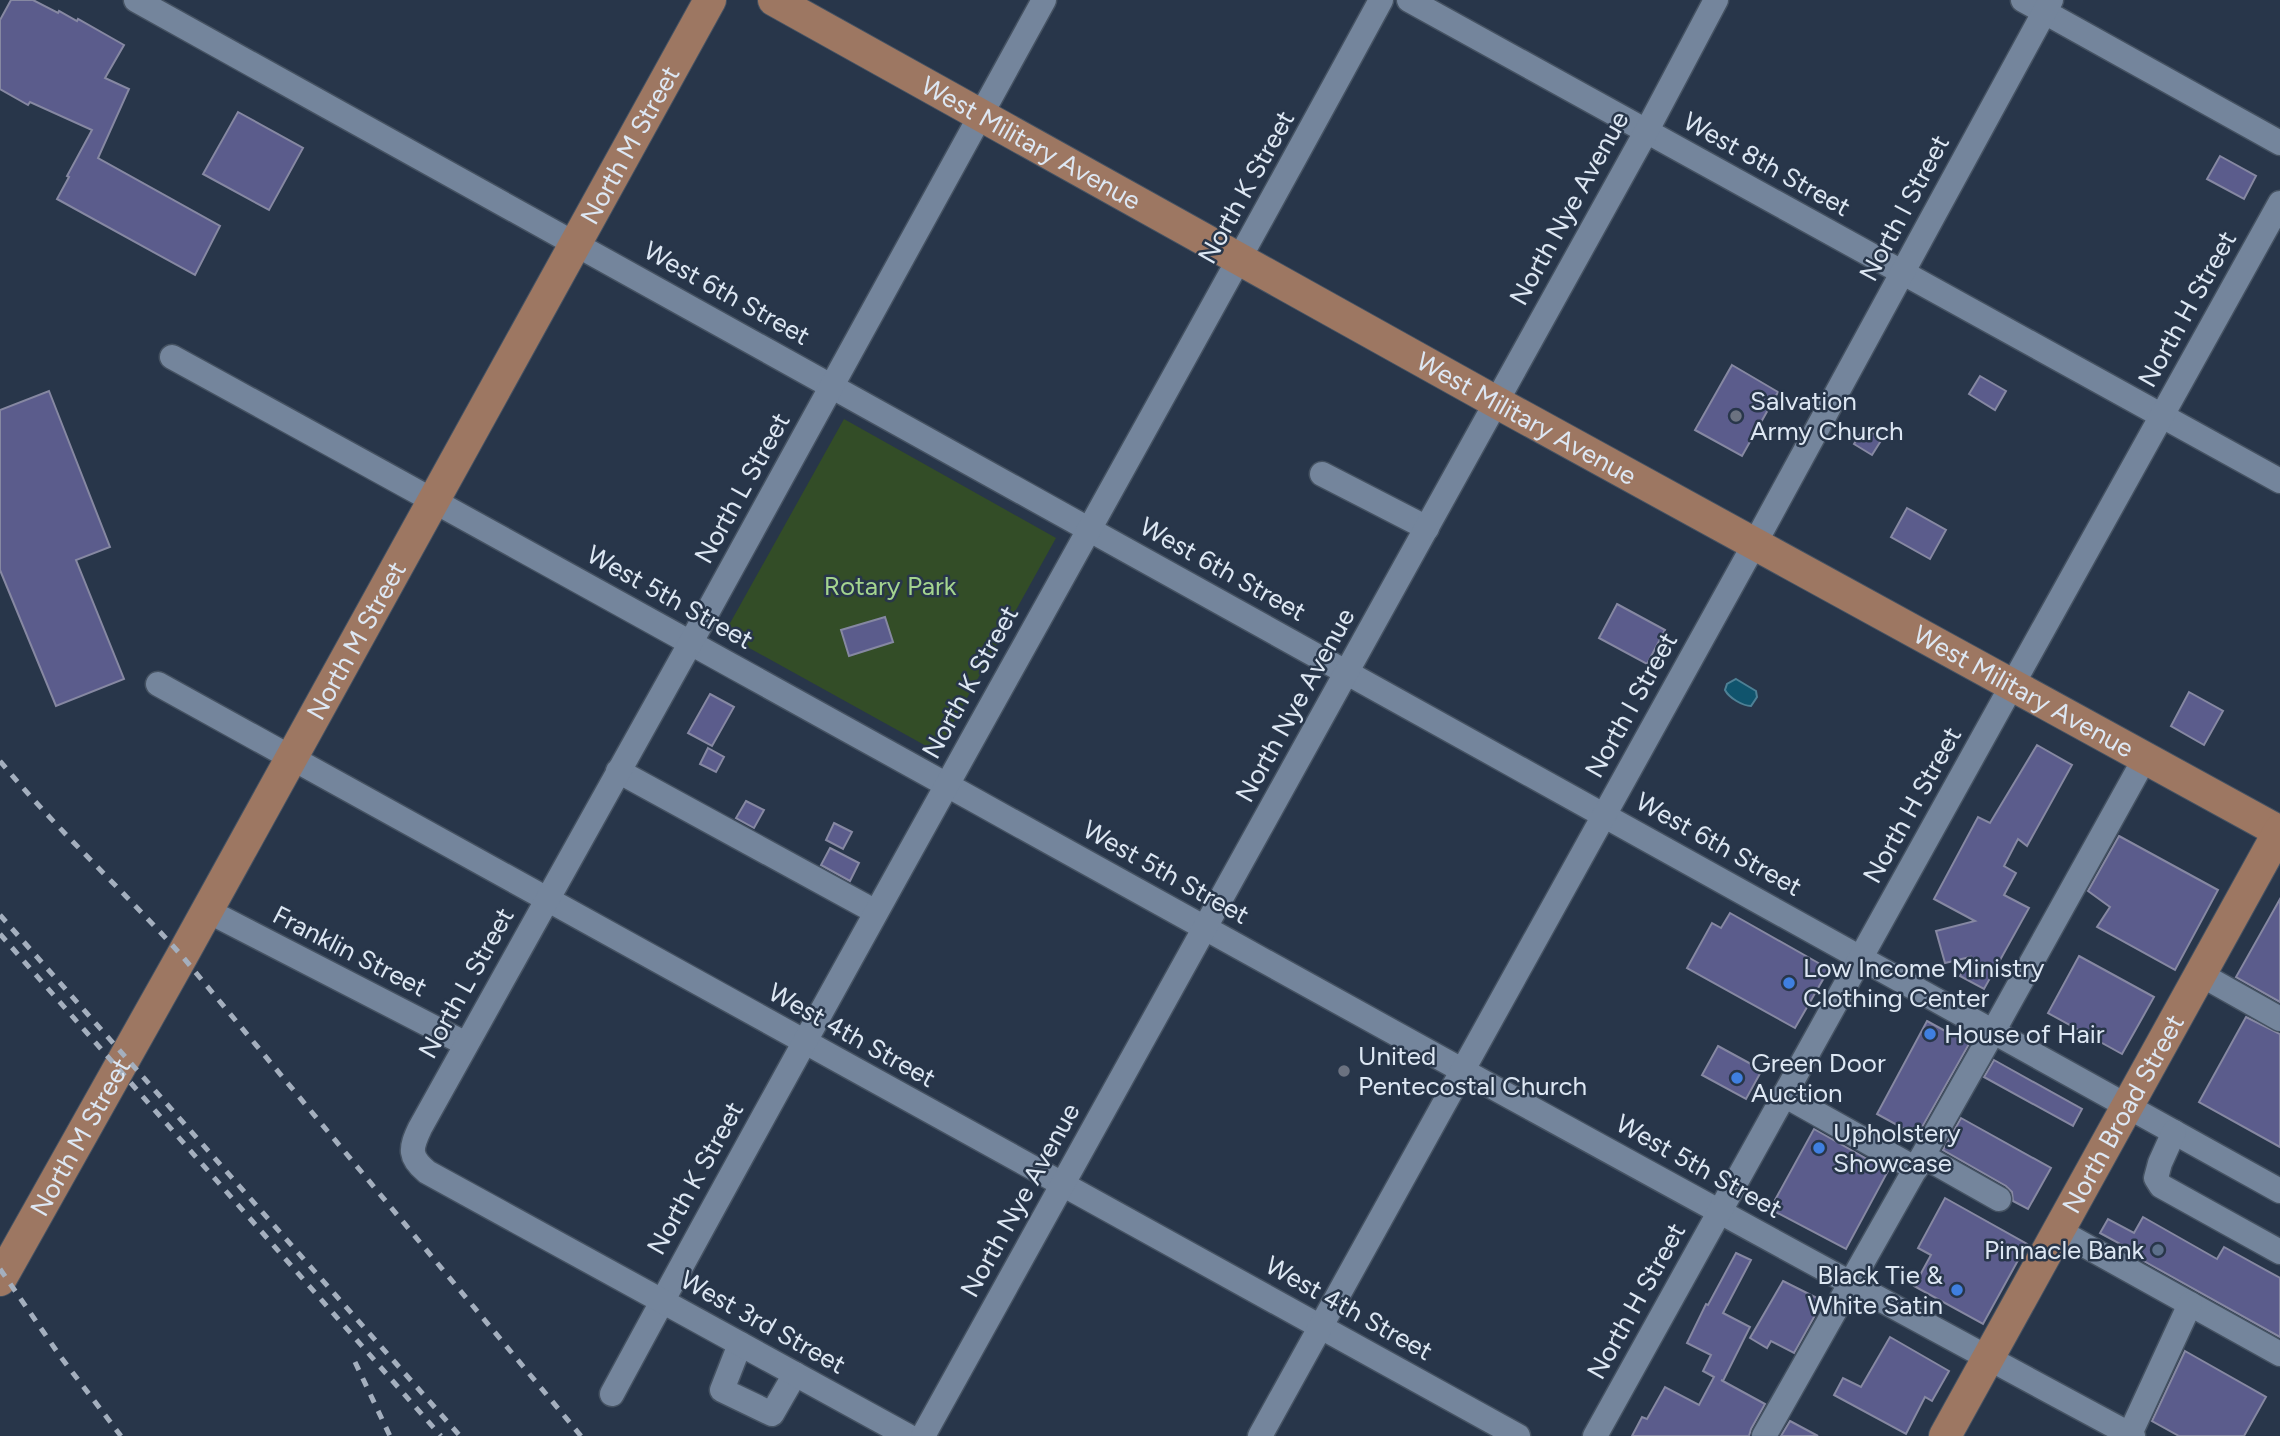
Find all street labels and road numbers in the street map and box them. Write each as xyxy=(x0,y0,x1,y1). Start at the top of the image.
street label: North M Street xyxy=(573,60,687,230)
street label: West Military Avenue xyxy=(916,69,1146,217)
street label: North K Street xyxy=(1191,105,1301,269)
street label: North Nye Avenue xyxy=(1502,105,1636,311)
street label: West 8th Street xyxy=(1678,105,1856,223)
street label: North I Street xyxy=(1852,129,1956,287)
street label: North H Street xyxy=(2131,225,2243,393)
street label: West 6th Street xyxy=(638,234,816,352)
street label: West Military Avenue xyxy=(1411,345,1642,492)
street label: North L Street xyxy=(687,407,797,569)
street label: West 6th Street xyxy=(1134,510,1312,628)
street label: West 5th Street xyxy=(581,538,759,656)
street label: North M Street xyxy=(300,556,413,725)
street label: North K Street xyxy=(915,600,1025,764)
street label: North Nye Avenue xyxy=(1228,602,1362,808)
street label: West Military Avenue xyxy=(1908,618,2139,765)
street label: North I Street xyxy=(1578,627,1684,783)
street label: North H Street xyxy=(1856,721,1968,889)
street label: West 6th Street xyxy=(1630,785,1808,903)
street label: West 5th Street xyxy=(1077,813,1255,931)
street label: Franklin Street xyxy=(268,898,432,1004)
street label: North L Street xyxy=(411,902,521,1064)
street label: West 4th Street xyxy=(763,976,941,1094)
street label: North Broad Street xyxy=(2055,1009,2191,1219)
street label: North M Street xyxy=(23,1052,137,1222)
street label: North K Street xyxy=(640,1096,750,1260)
street label: North Nye Avenue xyxy=(953,1097,1087,1303)
street label: West 5th Street xyxy=(1610,1107,1788,1225)
street label: North H Street xyxy=(1580,1217,1692,1385)
street label: West 4th Street xyxy=(1260,1249,1438,1367)
street label: West 3rd Street xyxy=(675,1263,851,1381)

